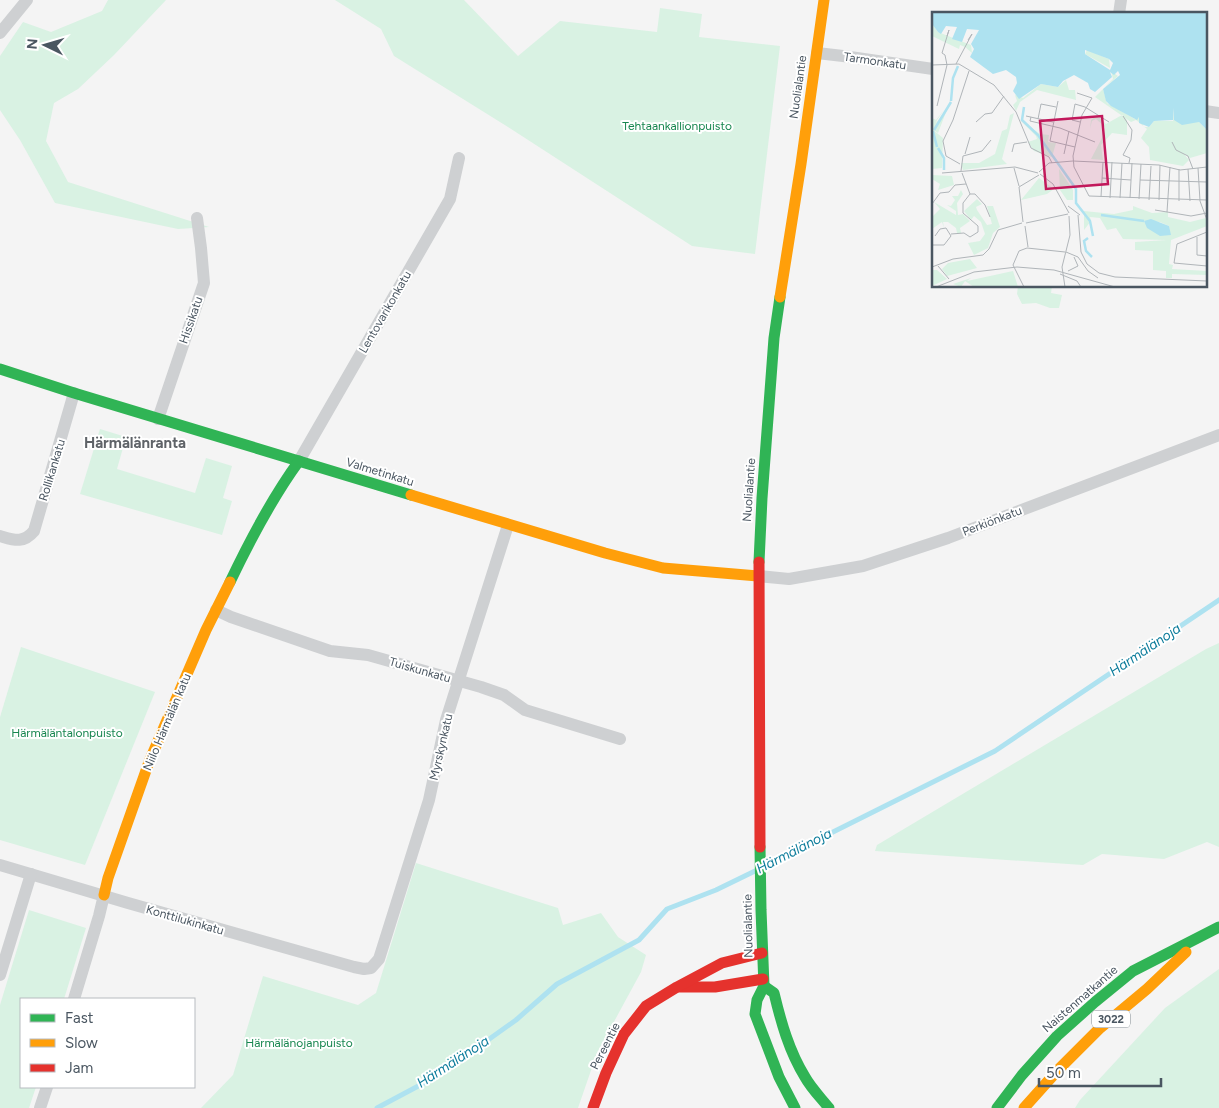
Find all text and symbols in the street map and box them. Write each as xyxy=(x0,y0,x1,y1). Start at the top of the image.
inset map xyxy=(932,12,1206,288)
north arrow xyxy=(20,20,70,70)
text: N xyxy=(24,38,41,50)
street label: Tarmonkatu xyxy=(843,50,907,72)
street label: Nuolialantie xyxy=(787,54,809,120)
park label: Tehtaankallionpuisto xyxy=(622,119,732,133)
street label: Lentovarikonkatu xyxy=(356,269,414,355)
street label: Hissikatu xyxy=(176,295,206,345)
district label: Härmälänranta xyxy=(84,434,186,452)
street label: Rollikankatu xyxy=(36,437,68,503)
street label: Valmetinkatu xyxy=(344,455,416,489)
street label: Nuolialantie xyxy=(740,457,758,522)
street label: Perkiönkatu xyxy=(960,503,1024,539)
water label: Härmälänoja xyxy=(1106,620,1184,680)
street label: Tuiskunkatu xyxy=(388,655,452,685)
street label: Niilo Härmälän katu xyxy=(140,671,194,773)
street label: Myrskynkatu xyxy=(427,712,455,782)
park label: Härmäläntalonpuisto xyxy=(11,726,123,740)
water label: Härmälänoja xyxy=(753,825,835,877)
street label: Nuolialantie xyxy=(740,894,756,958)
street label: Konttilukinkatu xyxy=(144,902,226,938)
street label: Naistenmatkantie xyxy=(1040,962,1121,1035)
legend xyxy=(20,998,195,1088)
text: Fast xyxy=(65,1009,94,1027)
road number: 3022 xyxy=(1092,1011,1130,1028)
street label: Pereentie xyxy=(587,1020,623,1072)
water label: Härmälänoja xyxy=(414,1032,492,1092)
text: Slow xyxy=(65,1034,98,1052)
park label: Härmälänojanpuisto xyxy=(245,1036,353,1050)
scale bar xyxy=(1039,1056,1162,1088)
text: Jam xyxy=(65,1059,93,1077)
text: 50 m xyxy=(1046,1064,1081,1082)

